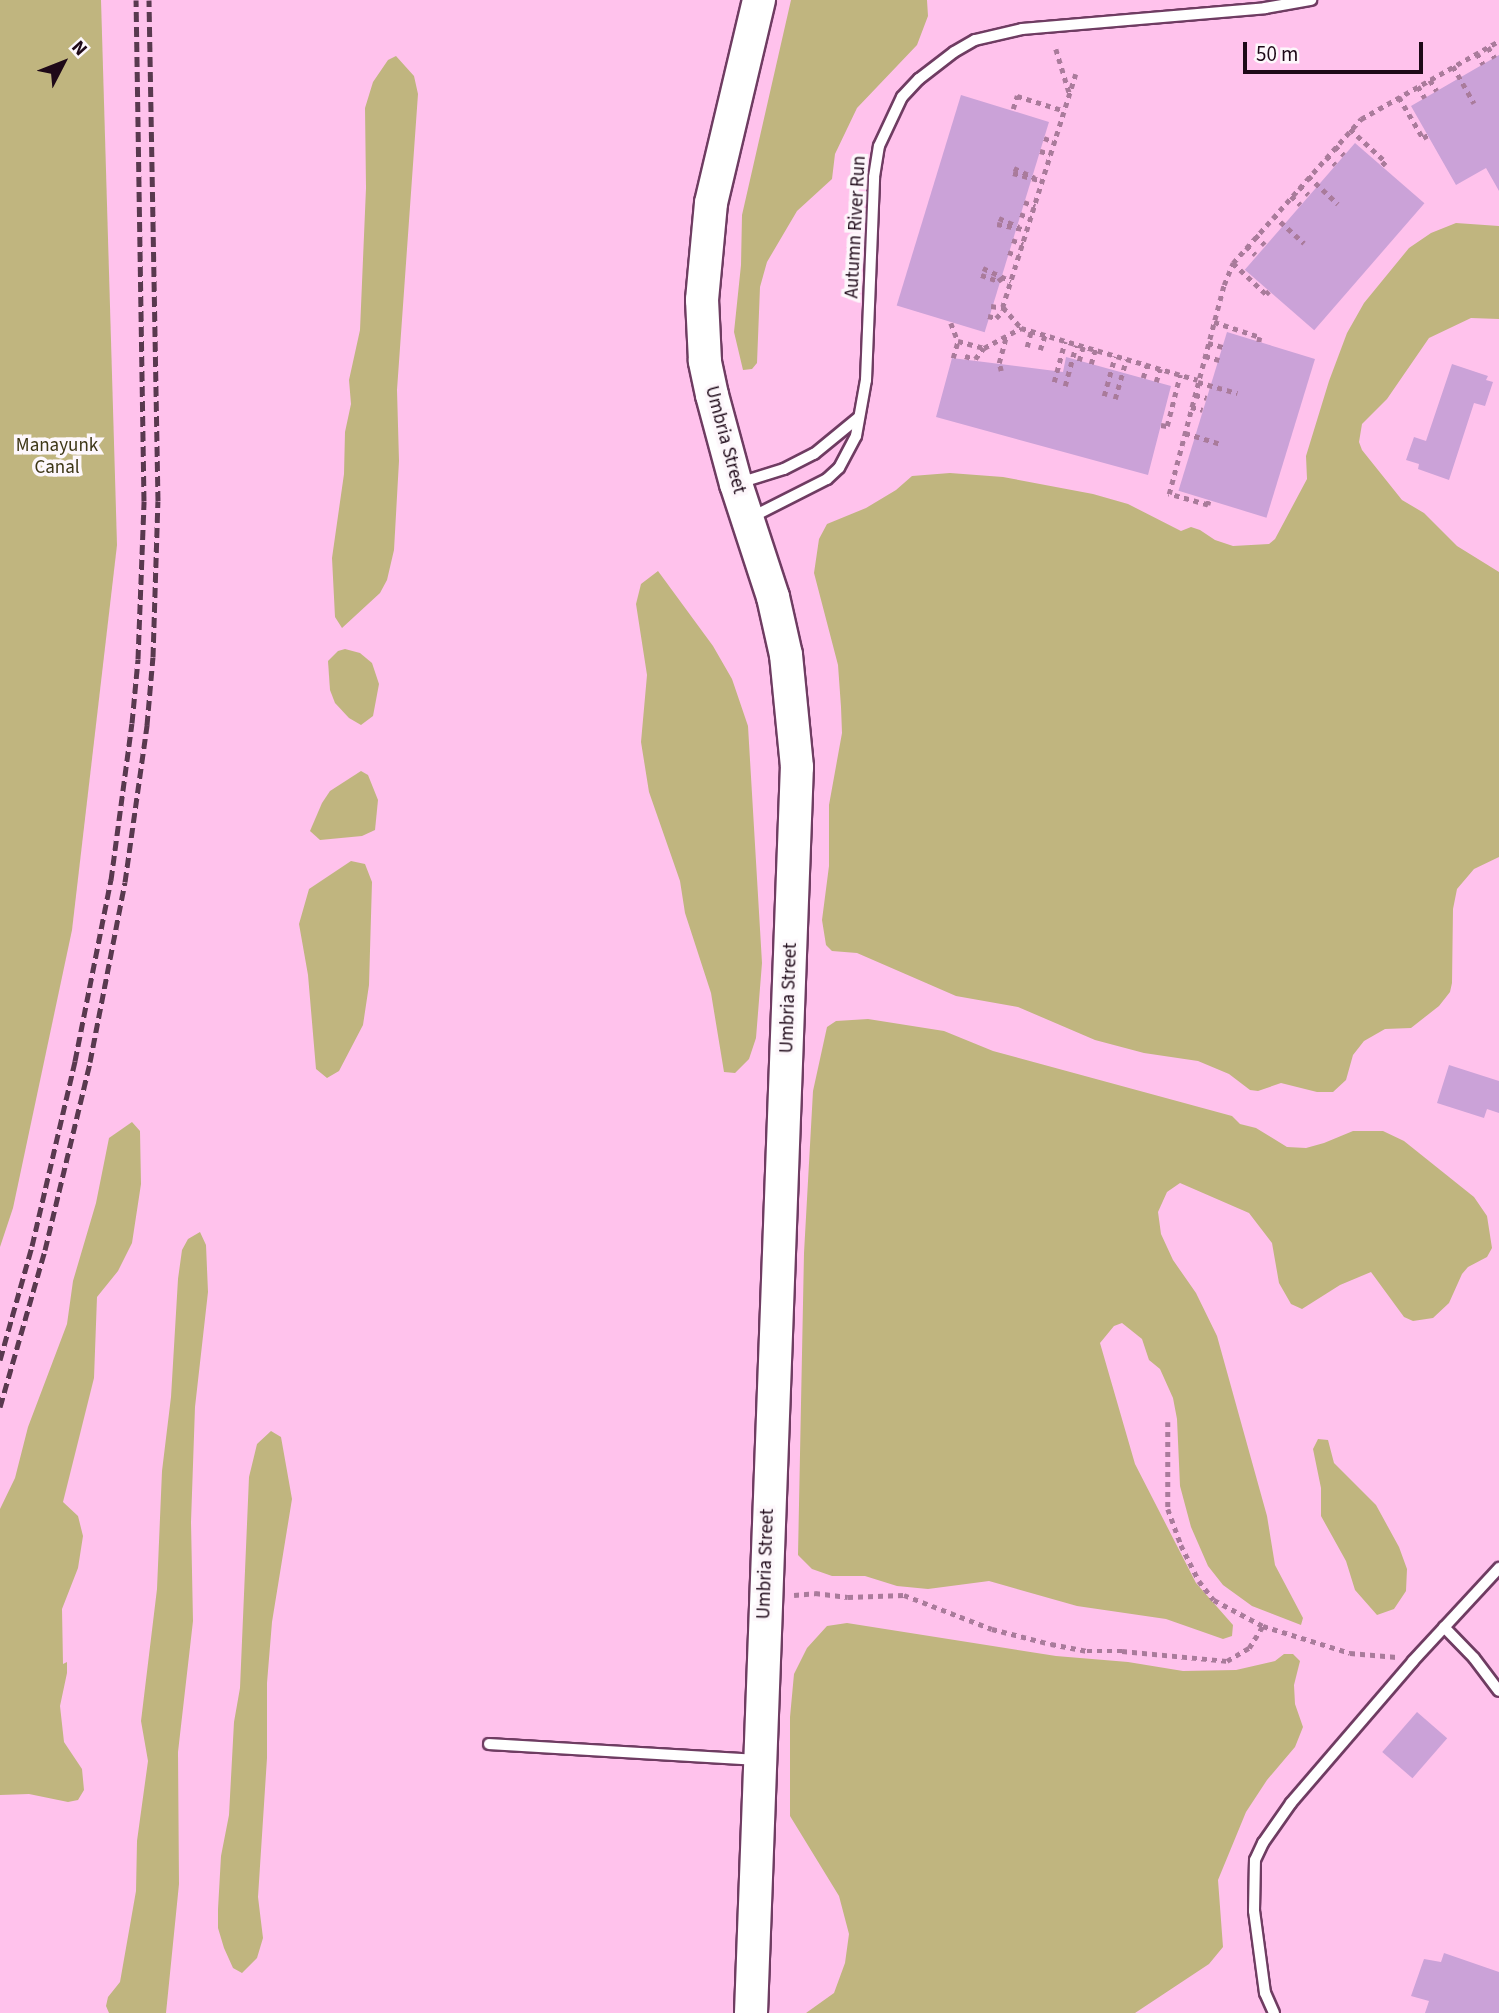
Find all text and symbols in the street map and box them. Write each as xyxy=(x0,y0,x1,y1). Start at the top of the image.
north arrow xyxy=(28,28,98,98)
scale bar xyxy=(1247,28,1427,72)
text: N xyxy=(65,35,93,62)
text: 50 m xyxy=(1256,39,1298,69)
street label: Autumn River Run xyxy=(841,155,871,299)
street label: Umbria Street xyxy=(700,384,750,496)
park label: Manayunk Canal xyxy=(16,435,98,479)
street label: Umbria Street xyxy=(776,942,802,1054)
street label: Umbria Street xyxy=(753,1508,779,1620)

